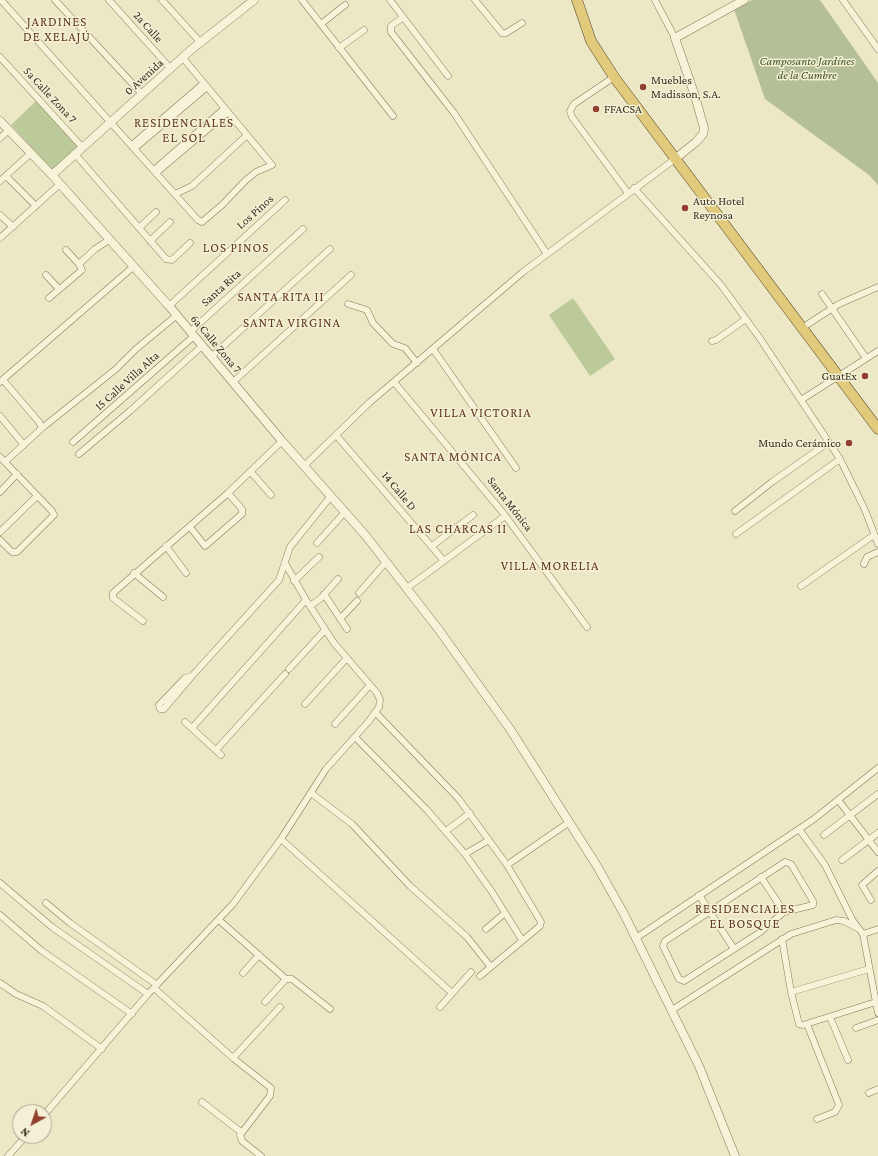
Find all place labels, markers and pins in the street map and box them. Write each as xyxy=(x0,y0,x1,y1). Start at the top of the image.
place label: Muebles Madisson, S.A. xyxy=(651,73,721,101)
marker: Muebles Madisson, S.A. xyxy=(638,82,648,92)
place label: FFACSA xyxy=(604,102,642,116)
marker: FFACSA xyxy=(591,104,601,114)
place label: Auto Hotel Reynosa xyxy=(693,194,744,222)
marker: Auto Hotel Reynosa xyxy=(680,203,690,213)
place label: GuatEx xyxy=(822,369,857,383)
marker: GuatEx xyxy=(860,371,870,381)
place label: Mundo Cerámico xyxy=(758,436,841,450)
marker: Mundo Cerámico xyxy=(844,438,854,448)

